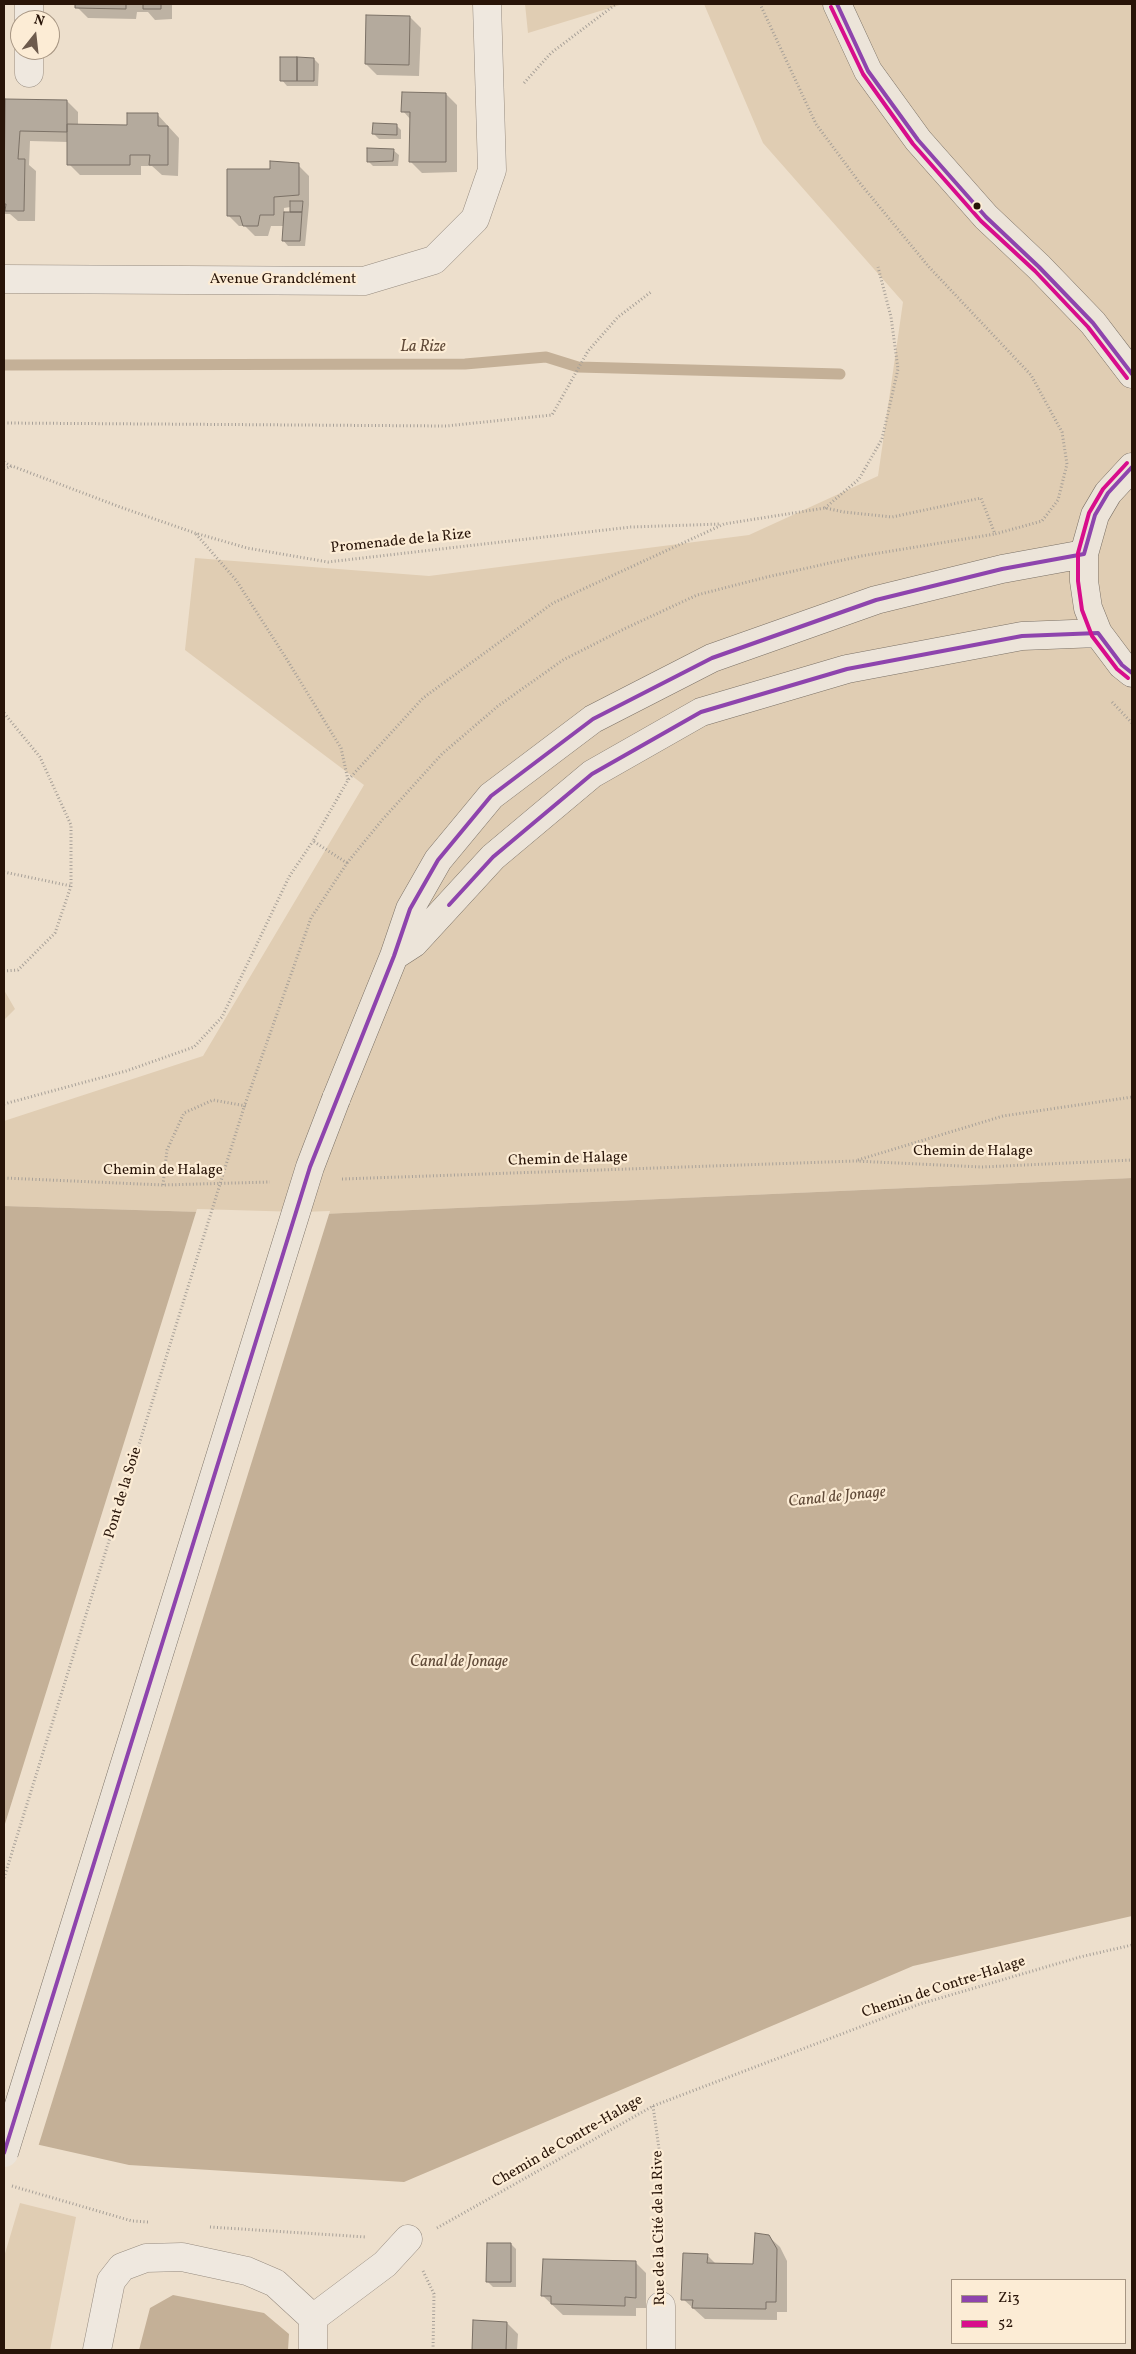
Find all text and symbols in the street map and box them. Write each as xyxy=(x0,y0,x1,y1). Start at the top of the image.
north arrow xyxy=(10,10,60,60)
text: N xyxy=(31,11,46,32)
unlabelled marker xyxy=(972,201,982,211)
street label: Avenue Grandclément xyxy=(210,271,356,289)
water label: La Rize xyxy=(400,338,446,358)
street label: Promenade de la Rize xyxy=(330,526,472,558)
street label: Chemin de Halage xyxy=(913,1143,1033,1161)
street label: Chemin de Halage xyxy=(508,1149,628,1171)
street label: Chemin de Halage xyxy=(103,1162,223,1180)
street label: Pont de la Soie xyxy=(102,1445,146,1541)
water label: Canal de Jonage xyxy=(787,1483,887,1513)
water label: Canal de Jonage xyxy=(410,1653,508,1673)
street label: Chemin de Contre-Halage xyxy=(860,1953,1028,2023)
street label: Chemin de Contre-Halage xyxy=(490,2091,646,2193)
street label: Rue de la Cité de la Rive xyxy=(650,2150,670,2306)
legend xyxy=(951,2279,1126,2344)
text: Zi3 xyxy=(998,2288,1020,2309)
text: 52 xyxy=(998,2313,1013,2334)

